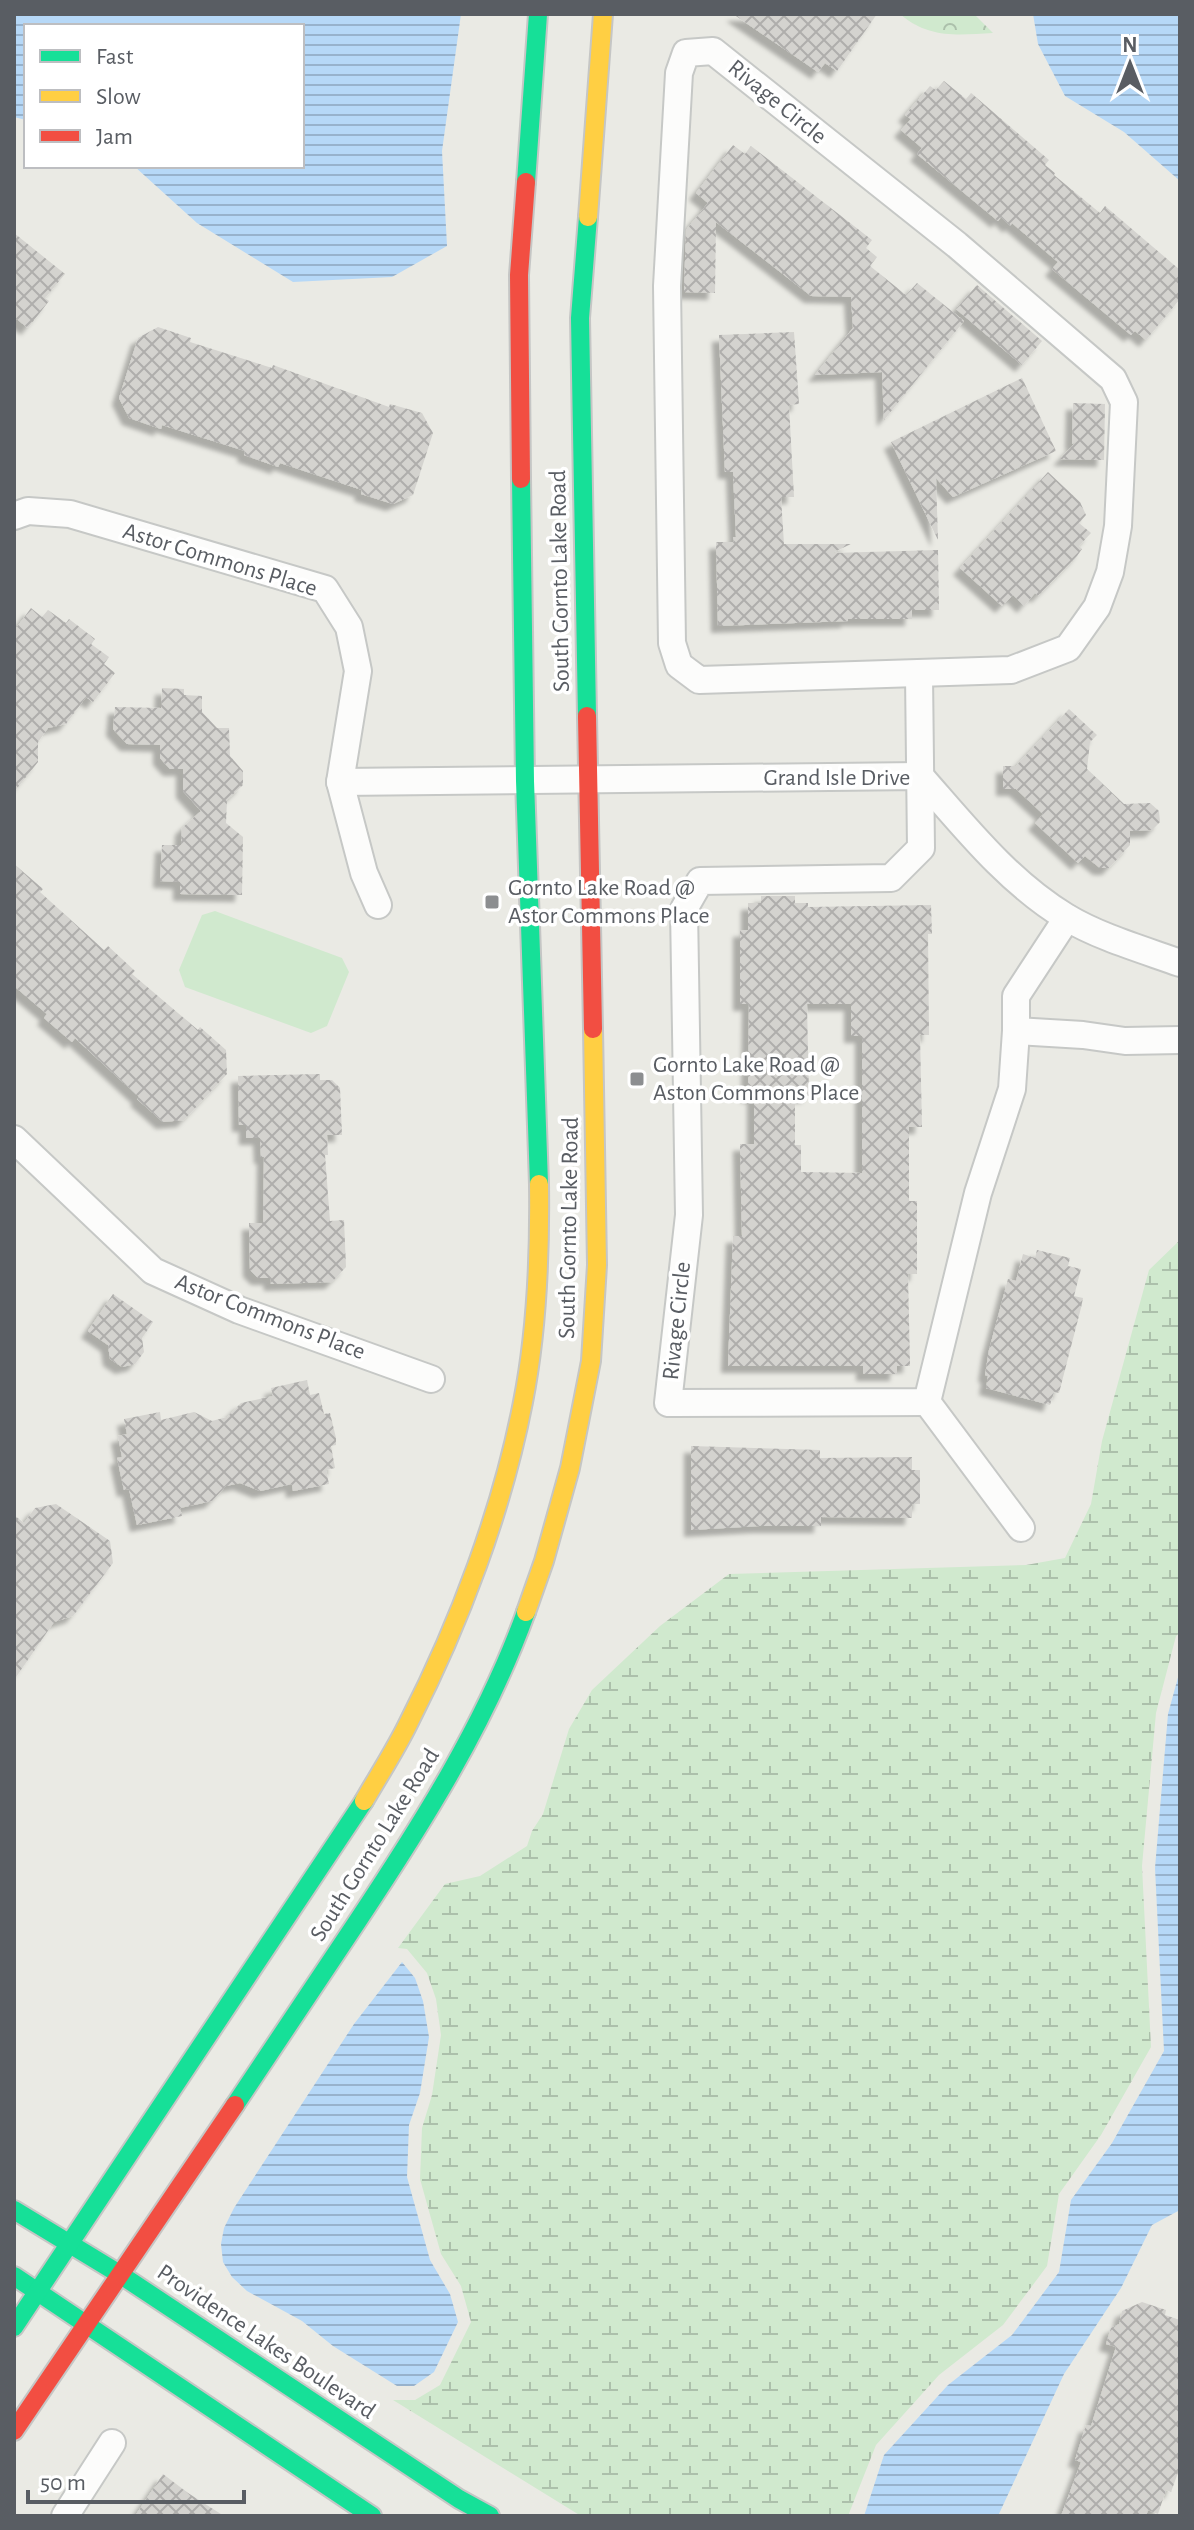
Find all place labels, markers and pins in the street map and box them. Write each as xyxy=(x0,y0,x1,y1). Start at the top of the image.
place label: Gornto Lake Road @ Astor Commons Place xyxy=(508,876,710,928)
marker: Gornto Lake Road @ Astor Commons Place xyxy=(483,893,501,911)
place label: Gornto Lake Road @ Aston Commons Place xyxy=(653,1053,859,1105)
marker: Gornto Lake Road @ Aston Commons Place xyxy=(628,1070,646,1088)

